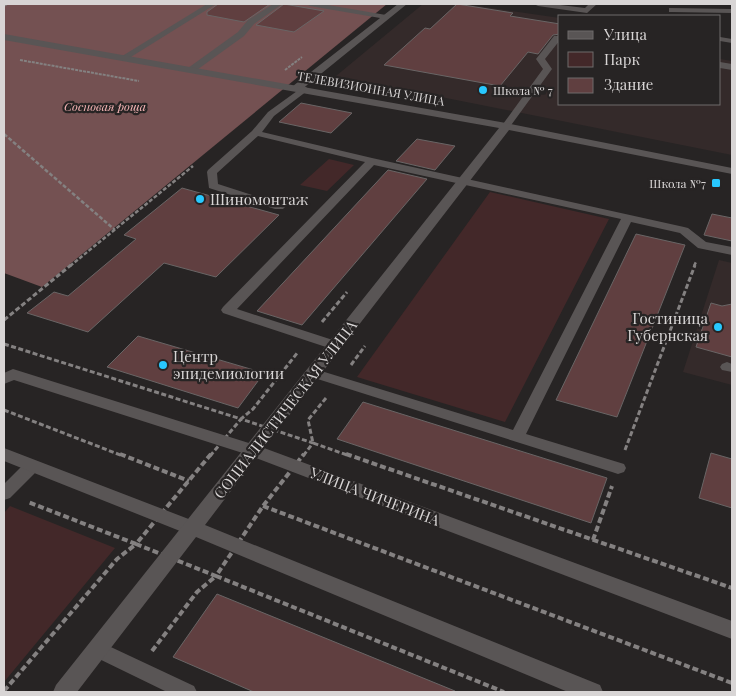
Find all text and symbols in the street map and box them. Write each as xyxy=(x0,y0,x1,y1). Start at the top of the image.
legend xyxy=(558,15,721,105)
text: Улица xyxy=(603,24,647,44)
text: Парк xyxy=(604,49,640,69)
street label: ТЕЛЕВИЗИОННАЯ УЛИЦА xyxy=(296,67,446,109)
text: Здание xyxy=(604,74,653,94)
place label: Школа № 7 xyxy=(493,82,553,98)
marker: Школа № 7 xyxy=(477,84,489,96)
park label: Сосновая роща xyxy=(64,98,146,114)
place label: Школа №7 xyxy=(649,175,706,191)
marker: Школа №7 xyxy=(710,177,722,189)
place label: Шиномонтаж xyxy=(210,189,309,209)
marker: Шиномонтаж xyxy=(194,193,206,205)
place label: Гостиница Губернская xyxy=(627,308,709,345)
street label: СОЦИАЛИСТИЧЕСКАЯ УЛИЦА xyxy=(209,315,361,502)
marker: Гостиница Губернская xyxy=(712,321,724,333)
place label: Центр эпидемиологии xyxy=(173,346,284,383)
marker: Центр эпидемиологии xyxy=(157,359,169,371)
street label: УЛИЦА ЧИЧЕРИНА xyxy=(306,462,443,530)

